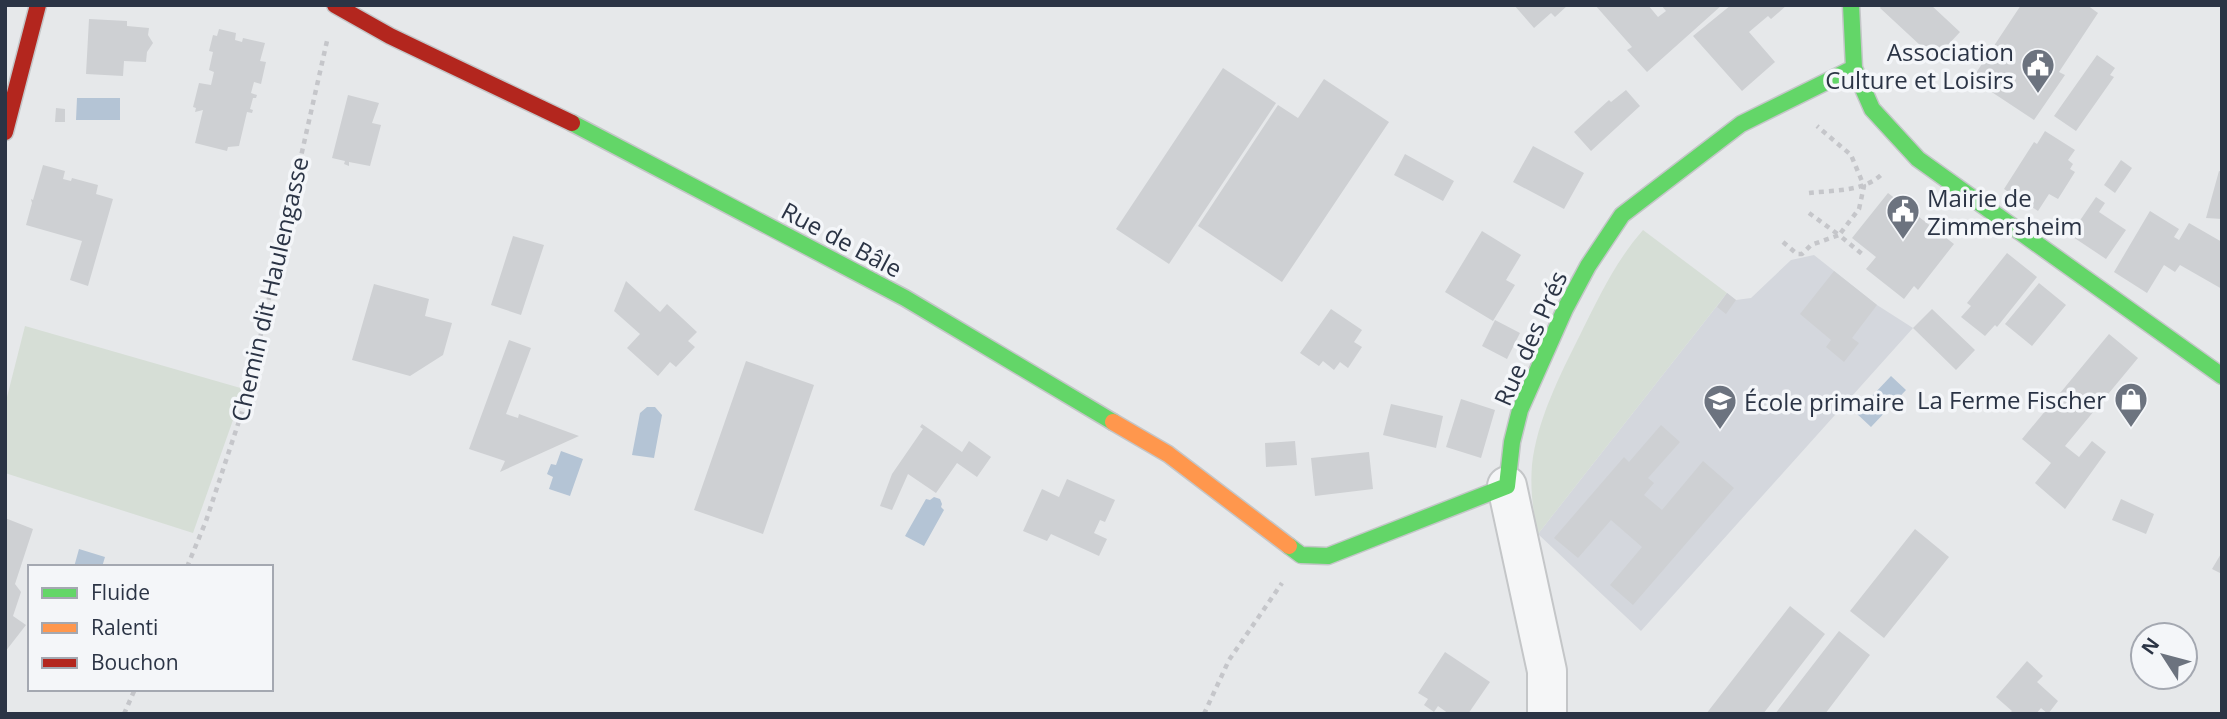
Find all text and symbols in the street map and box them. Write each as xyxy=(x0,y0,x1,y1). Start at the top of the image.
place label: Association Culture et Loisirs xyxy=(1825,35,2014,96)
public building icon: Association Culture et Loisirs xyxy=(2019,46,2057,95)
street label: Chemin dit Haulengasse xyxy=(222,153,316,425)
place label: Mairie de Zimmersheim xyxy=(1927,181,2082,242)
public building icon: Mairie de Zimmersheim xyxy=(1884,192,1922,241)
street label: Rue de Bâle xyxy=(776,193,908,285)
street label: Rue des Prés xyxy=(1486,265,1574,411)
shop icon: La Ferme Fischer xyxy=(2112,380,2150,429)
school or university icon: École primaire xyxy=(1701,382,1739,431)
place label: La Ferme Fischer xyxy=(1917,383,2106,416)
place label: École primaire xyxy=(1744,385,1905,418)
legend xyxy=(28,565,273,691)
text: Fluide xyxy=(91,578,150,606)
text: Ralenti xyxy=(91,613,158,641)
north arrow xyxy=(2129,621,2199,691)
text: N xyxy=(2135,632,2165,660)
text: Bouchon xyxy=(91,648,179,676)

